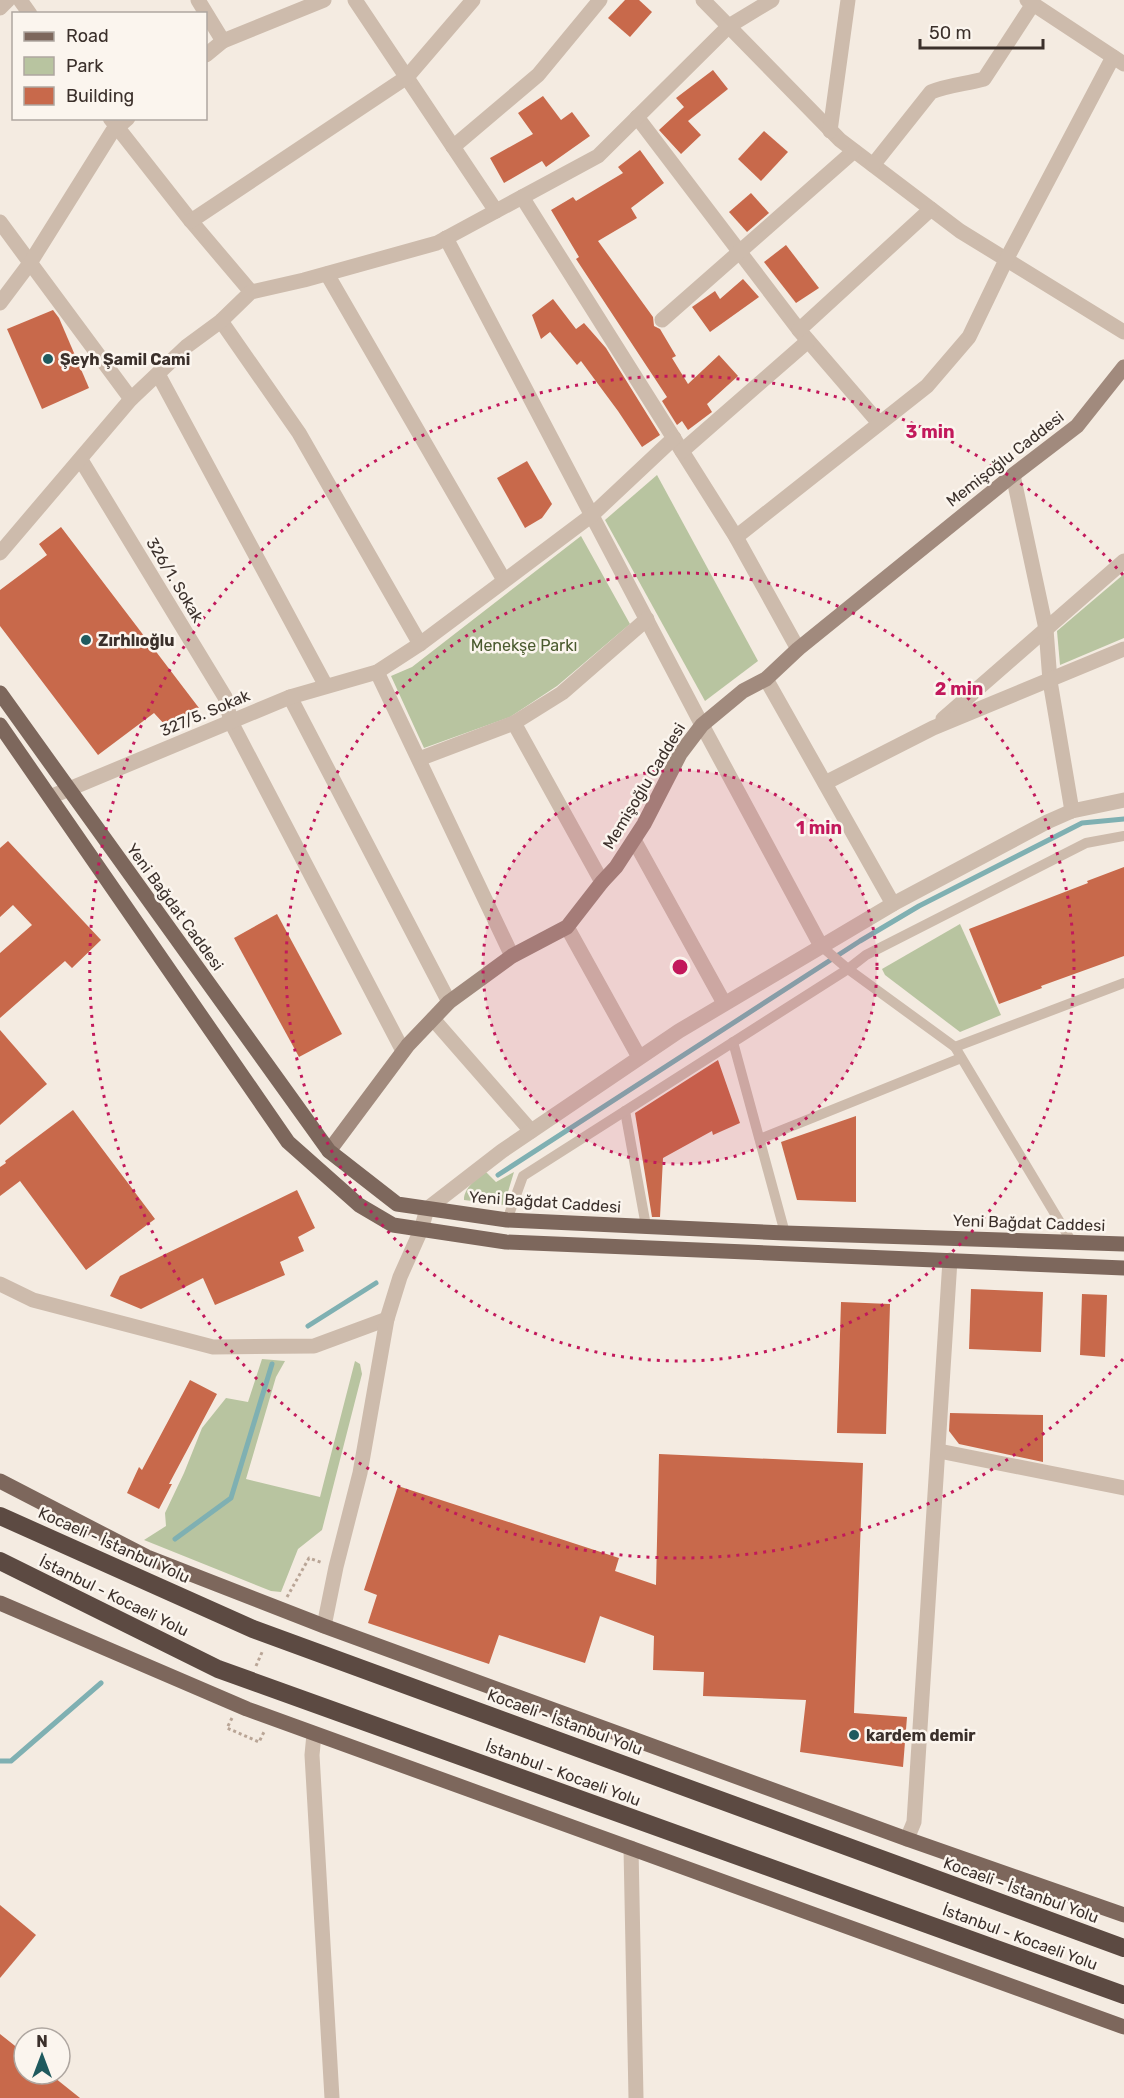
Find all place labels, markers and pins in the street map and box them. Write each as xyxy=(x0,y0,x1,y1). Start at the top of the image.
place label: Şeyh Şamil Cami xyxy=(60,350,190,369)
marker: Şeyh Şamil Cami xyxy=(41,352,55,366)
place label: Zırhlıoğlu xyxy=(98,631,175,650)
marker: Zırhlıoğlu xyxy=(79,633,93,647)
centre of rings xyxy=(670,957,690,977)
place label: kardem demir xyxy=(866,1726,976,1745)
marker: kardem demir xyxy=(847,1728,861,1742)

